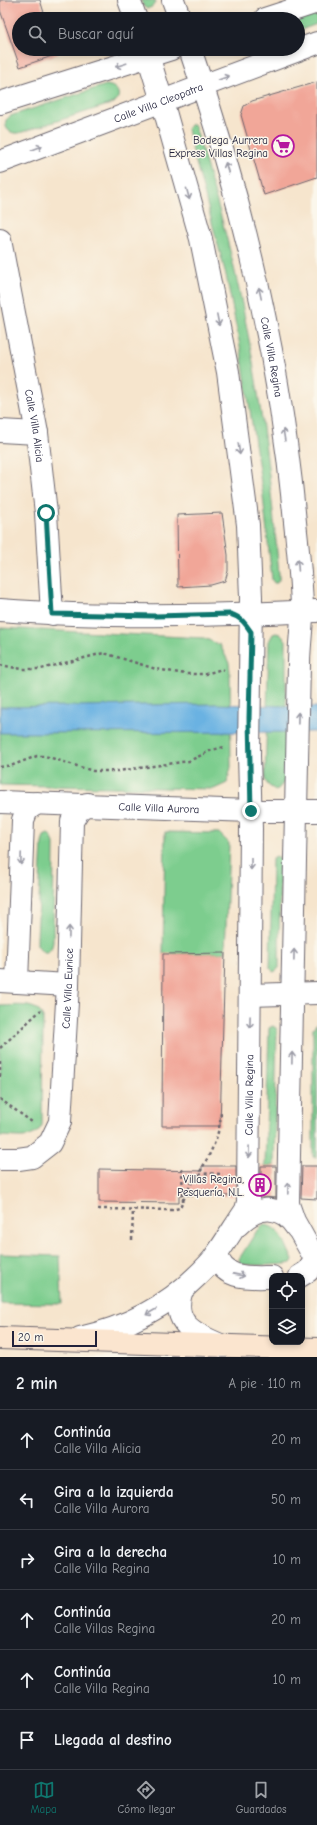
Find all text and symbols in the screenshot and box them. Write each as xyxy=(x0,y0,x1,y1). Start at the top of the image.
search box xyxy=(12,12,305,56)
icon: search xyxy=(26,23,48,45)
text: Buscar aquí xyxy=(58,25,134,43)
one-way arrow xyxy=(114,62,127,69)
one-way arrow xyxy=(217,73,229,81)
street label: Calle Villa Cleopatra xyxy=(112,80,205,125)
supermarket icon: Bodega Aurrera Express Villas Regina xyxy=(270,133,296,159)
place label: Bodega Aurrera Express Villas Regina xyxy=(169,134,268,160)
one-way arrow xyxy=(30,144,42,152)
one-way arrow xyxy=(223,161,230,174)
one-way arrow xyxy=(185,187,192,200)
one-way arrow xyxy=(255,287,263,300)
one-way arrow xyxy=(214,314,222,327)
street label: Calle Villa Regina xyxy=(258,316,286,398)
street label: Calle Villa Alicia xyxy=(22,388,47,463)
one-way arrow xyxy=(280,429,288,442)
one-way arrow xyxy=(235,442,243,455)
route start xyxy=(37,504,55,522)
one-way arrow xyxy=(295,559,302,572)
one-way arrow xyxy=(294,712,302,725)
street label: Calle Villa Aurora xyxy=(118,800,200,816)
route end xyxy=(242,802,260,820)
one-way arrow xyxy=(18,852,25,865)
one-way arrow xyxy=(247,857,255,870)
one-way arrow xyxy=(65,926,73,939)
street label: Calle Villa Eunice xyxy=(59,947,75,1029)
one-way arrow xyxy=(290,949,298,962)
one-way arrow xyxy=(246,1015,254,1028)
one-way arrow xyxy=(288,1052,295,1065)
street label: Calle Villa Regina xyxy=(242,1054,256,1136)
one-way arrow xyxy=(245,1145,253,1158)
building icon: Villas Regina, Pesquería, N.L. xyxy=(247,1172,273,1198)
place label: Villas Regina, Pesquería, N.L. xyxy=(177,1173,244,1199)
one-way arrow xyxy=(285,1182,292,1195)
one-way arrow xyxy=(232,1272,245,1280)
map controls xyxy=(269,1273,305,1345)
button: locate xyxy=(269,1273,305,1309)
one-way arrow xyxy=(145,1308,157,1316)
button: layers xyxy=(269,1309,305,1345)
scale bar xyxy=(12,1329,97,1348)
text: 20 m xyxy=(18,1331,43,1344)
text: 2 min xyxy=(16,1374,57,1393)
text: A pie · 110 m xyxy=(228,1376,301,1391)
text: Continúa xyxy=(54,1423,111,1441)
icon: ahead xyxy=(16,1429,38,1451)
text: 20 m xyxy=(271,1432,301,1447)
text: Calle Villa Alicia xyxy=(54,1441,141,1456)
text: Gira a la izquierda xyxy=(54,1483,174,1501)
icon: left xyxy=(16,1489,38,1511)
text: 50 m xyxy=(271,1492,301,1507)
text: Calle Villa Aurora xyxy=(54,1501,150,1516)
text: Gira a la derecha xyxy=(54,1543,167,1561)
icon: right xyxy=(16,1549,38,1571)
text: 10 m xyxy=(273,1552,301,1567)
text: Calle Villa Regina xyxy=(54,1561,150,1576)
text: Continúa xyxy=(54,1603,111,1621)
icon: ahead xyxy=(16,1609,38,1631)
text: 20 m xyxy=(271,1612,301,1627)
text: Calle Villas Regina xyxy=(54,1621,155,1636)
text: Continúa xyxy=(54,1663,111,1681)
icon: ahead xyxy=(16,1669,38,1691)
text: 10 m xyxy=(273,1672,301,1687)
text: Calle Villa Regina xyxy=(54,1681,150,1696)
icon: arrive xyxy=(16,1729,38,1751)
text: Llegada al destino xyxy=(54,1731,172,1749)
tab: Mapa xyxy=(30,1779,57,1816)
tab: Cómo llegar xyxy=(118,1779,175,1816)
tab: Guardados xyxy=(236,1779,287,1816)

